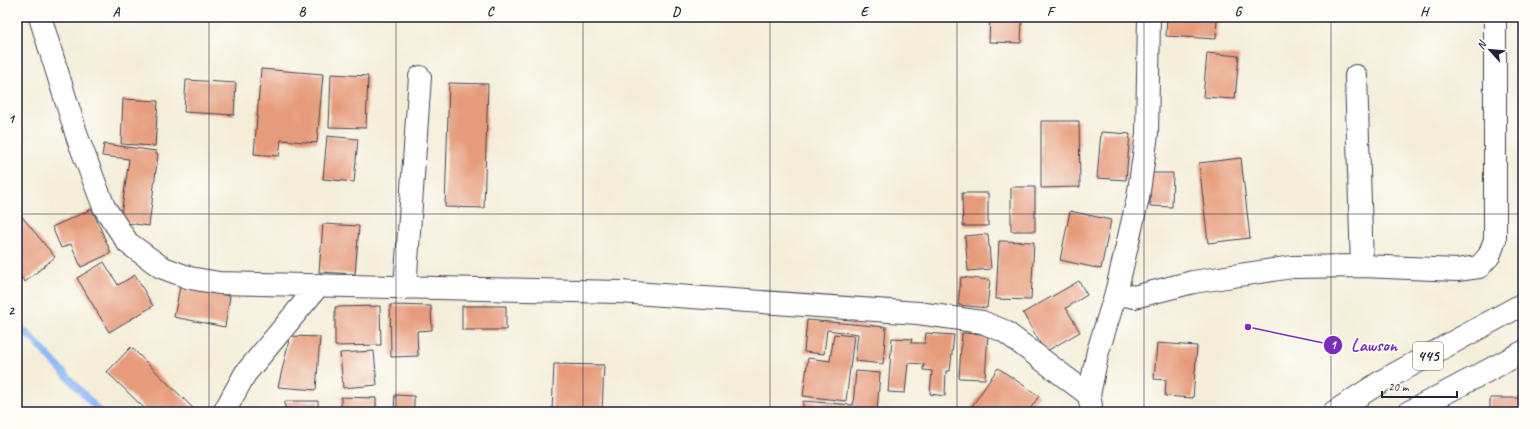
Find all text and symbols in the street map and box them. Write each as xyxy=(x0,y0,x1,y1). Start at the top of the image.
text: A xyxy=(113,4,121,20)
text: B xyxy=(299,4,307,20)
text: C xyxy=(487,4,495,20)
text: D xyxy=(672,4,681,20)
text: E xyxy=(861,4,870,20)
text: F xyxy=(1047,4,1056,20)
text: G xyxy=(1235,4,1243,20)
text: H xyxy=(1420,4,1430,20)
north arrow xyxy=(1470,30,1510,70)
text: N xyxy=(1473,37,1490,52)
text: 1 xyxy=(8,111,16,127)
text: 2 xyxy=(8,303,15,319)
callout: Lawson xyxy=(1323,330,1405,360)
text: Lawson xyxy=(1351,334,1399,356)
text: 1 xyxy=(1330,337,1337,353)
road number: 445 xyxy=(1413,342,1443,370)
scale bar xyxy=(1382,373,1457,399)
text: 20 m xyxy=(1388,379,1410,395)

